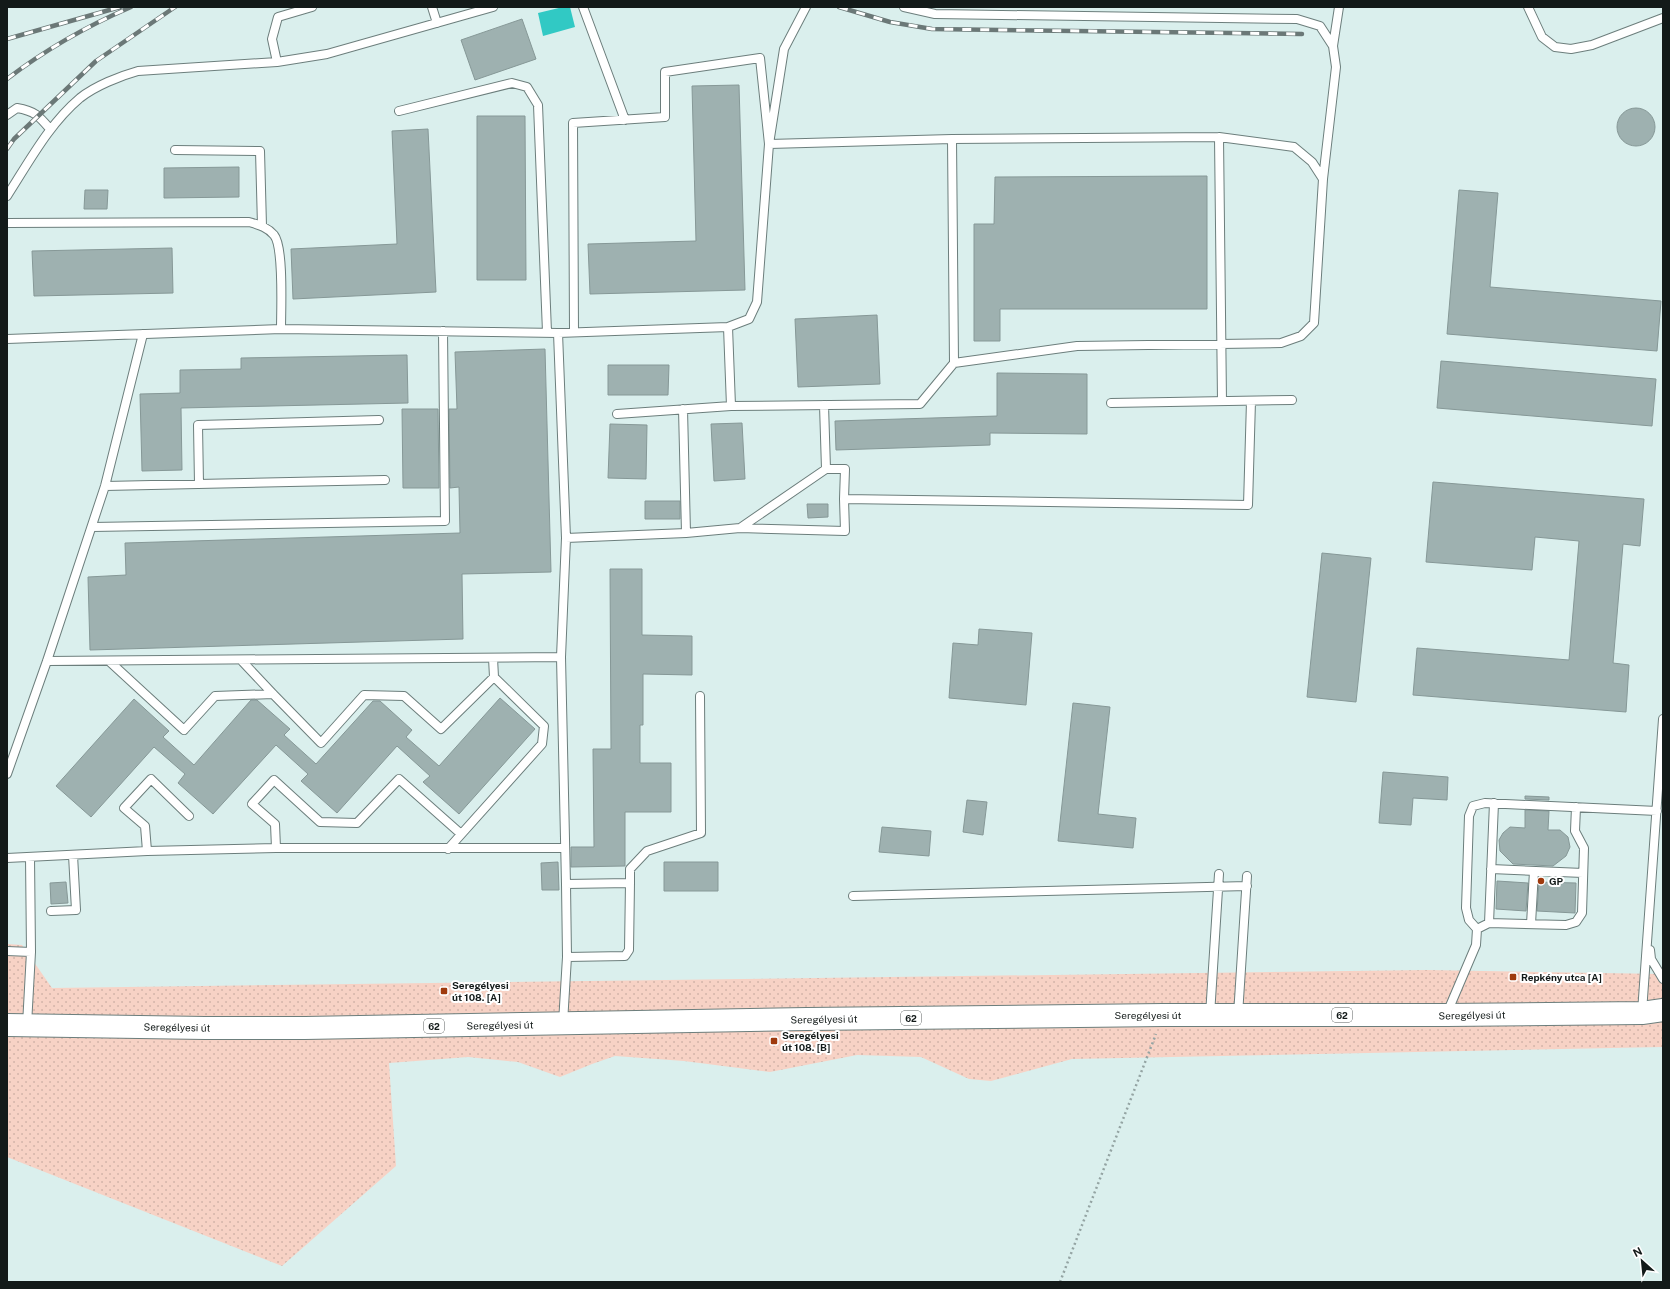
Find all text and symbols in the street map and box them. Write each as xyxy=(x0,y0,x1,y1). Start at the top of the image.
place label: GP xyxy=(1549,875,1564,887)
marker: GP xyxy=(1536,876,1546,886)
place label: Repkény utca [A] xyxy=(1521,971,1602,983)
marker: Repkény utca [A] xyxy=(1508,972,1518,982)
place label: Seregélyesi út 108. [A] xyxy=(452,979,509,1003)
marker: Seregélyesi út 108. [A] xyxy=(439,986,449,996)
road number: 62 xyxy=(1332,1008,1352,1022)
street label: Seregélyesi út xyxy=(1438,1008,1506,1022)
street label: Seregélyesi út xyxy=(1115,1009,1182,1021)
road number: 62 xyxy=(901,1011,921,1025)
street label: Seregélyesi út xyxy=(790,1012,858,1026)
street label: Seregélyesi út xyxy=(466,1018,534,1032)
road number: 62 xyxy=(424,1019,444,1033)
street label: Seregélyesi út xyxy=(143,1020,211,1034)
place label: Seregélyesi út 108. [B] xyxy=(782,1029,839,1053)
marker: Seregélyesi út 108. [B] xyxy=(769,1036,779,1046)
north arrow xyxy=(1622,1241,1662,1281)
text: N xyxy=(1631,1245,1644,1259)

